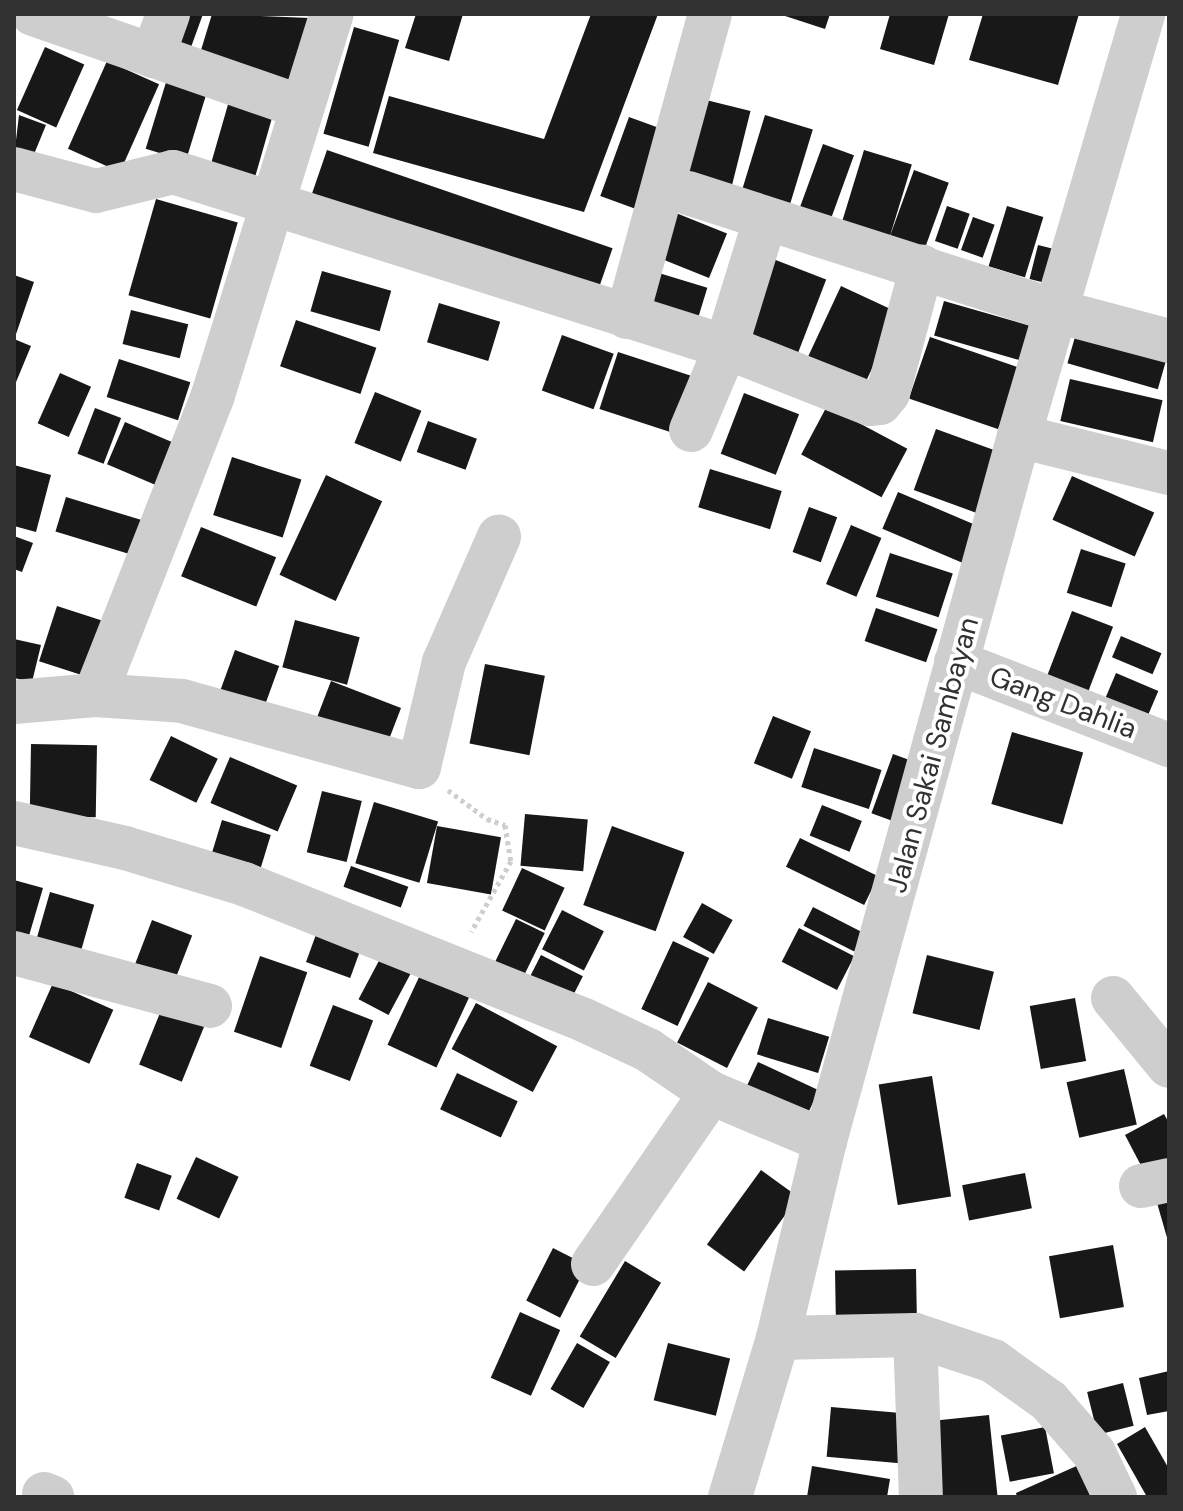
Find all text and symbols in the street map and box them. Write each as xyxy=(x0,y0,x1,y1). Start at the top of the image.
street label: Jalan Sakai Sambayan xyxy=(880,614,986,896)
street label: Gang Dahlia xyxy=(985,660,1141,746)

